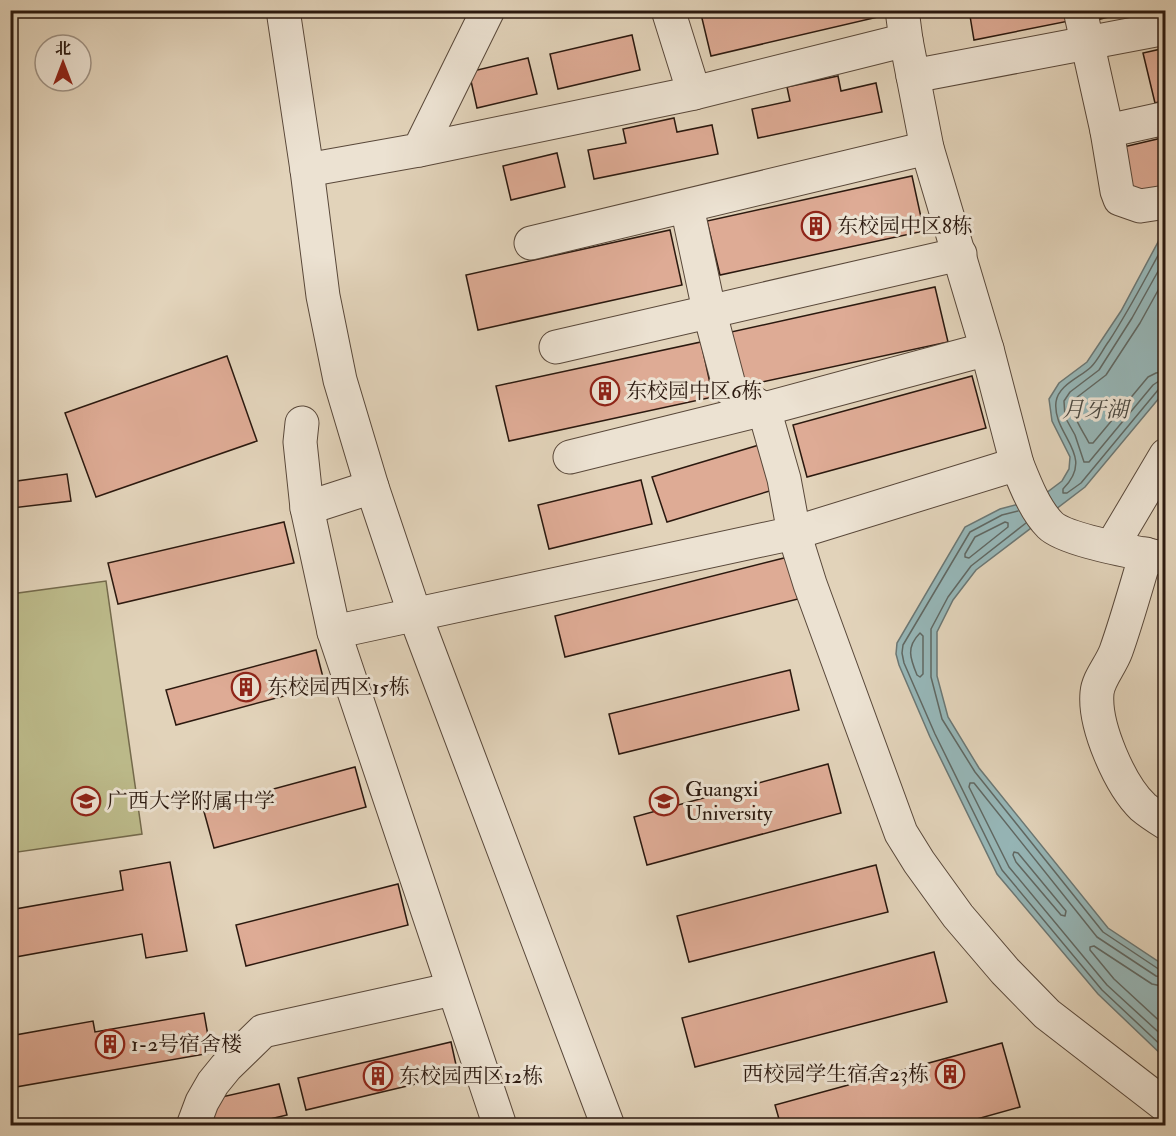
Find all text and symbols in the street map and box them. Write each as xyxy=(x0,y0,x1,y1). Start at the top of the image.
north arrow xyxy=(33,33,93,93)
text: 北 xyxy=(55,39,71,59)
building icon: 东校园中区8栋 xyxy=(800,210,832,242)
place label: 东校园中区8栋 xyxy=(837,213,973,240)
building icon: 东校园中区6栋 xyxy=(589,375,621,407)
place label: 东校园中区6栋 xyxy=(626,378,763,405)
water label: 月牙湖 xyxy=(1062,396,1132,424)
building icon: 东校园西区15栋 xyxy=(230,671,262,703)
place label: 东校园西区15栋 xyxy=(267,674,410,701)
place label: Guangxi University xyxy=(685,776,773,827)
school or university icon: 广西大学附属中学 xyxy=(70,785,102,817)
school or university icon: Guangxi University xyxy=(648,785,680,817)
place label: 广西大学附属中学 xyxy=(107,788,275,815)
building icon: 1-2号宿舍楼 xyxy=(94,1028,126,1060)
place label: 1-2号宿舍楼 xyxy=(131,1031,242,1058)
building icon: 西校园学生宿舍23栋 xyxy=(934,1058,966,1090)
building icon: 东校园西区12栋 xyxy=(362,1060,394,1092)
place label: 西校园学生宿舍23栋 xyxy=(742,1061,929,1088)
place label: 东校园西区12栋 xyxy=(399,1063,543,1090)

